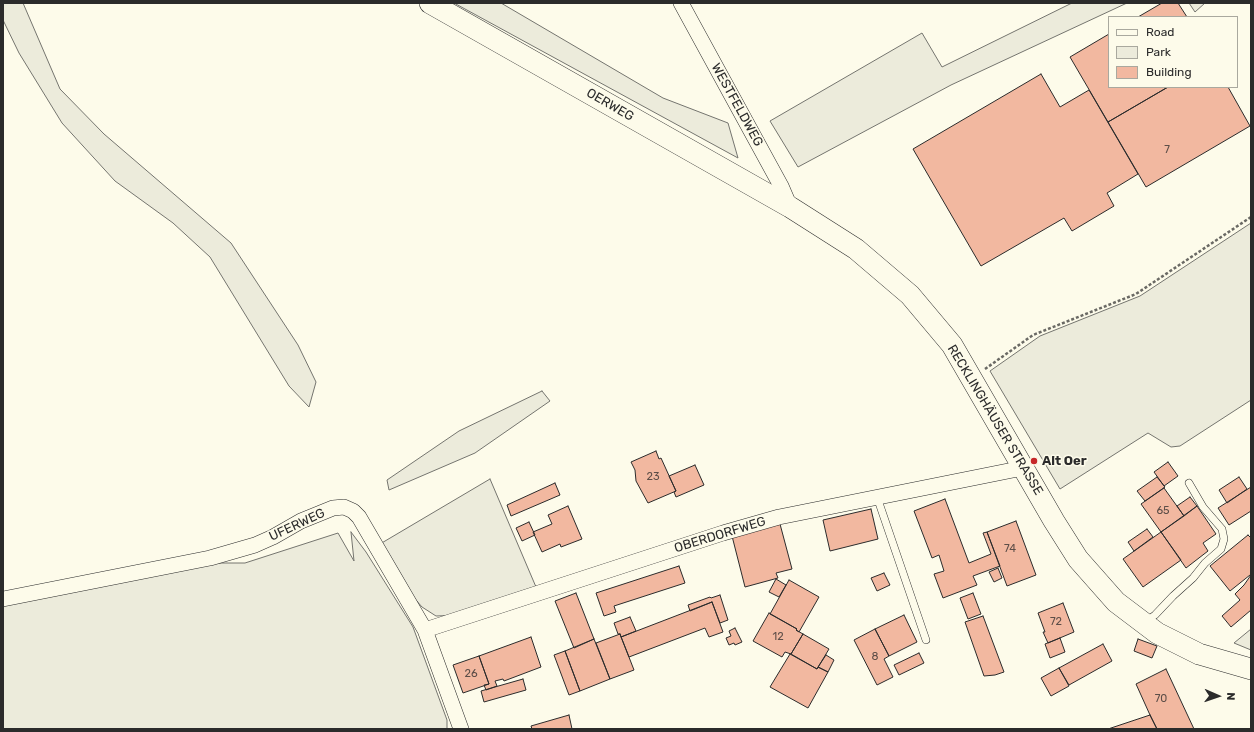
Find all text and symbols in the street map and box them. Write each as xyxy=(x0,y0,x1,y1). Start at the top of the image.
legend xyxy=(1108,16,1238,88)
text: Road xyxy=(1146,25,1174,39)
text: Park xyxy=(1146,45,1171,59)
street label: WESTFELDWEG xyxy=(708,61,766,149)
text: Building xyxy=(1146,65,1192,79)
street label: OERWEG xyxy=(584,85,636,125)
house number: 7 xyxy=(1164,143,1170,157)
street label: RECKLINGHÄUSER STRASSE xyxy=(944,342,1046,498)
place label: Alt Oer xyxy=(1042,453,1087,469)
marker: Alt Oer xyxy=(1029,456,1039,466)
house number: 23 xyxy=(646,470,660,484)
house number: 65 xyxy=(1156,504,1170,518)
street label: UFERWEG xyxy=(267,505,327,545)
street label: OBERDORFWEG xyxy=(672,514,768,556)
house number: 74 xyxy=(1004,542,1016,556)
house number: 72 xyxy=(1050,615,1062,629)
house number: 12 xyxy=(772,630,784,644)
house number: 8 xyxy=(872,650,878,664)
house number: 26 xyxy=(464,667,478,681)
north arrow xyxy=(1198,676,1238,716)
house number: 70 xyxy=(1155,692,1167,706)
text: N xyxy=(1224,692,1237,701)

